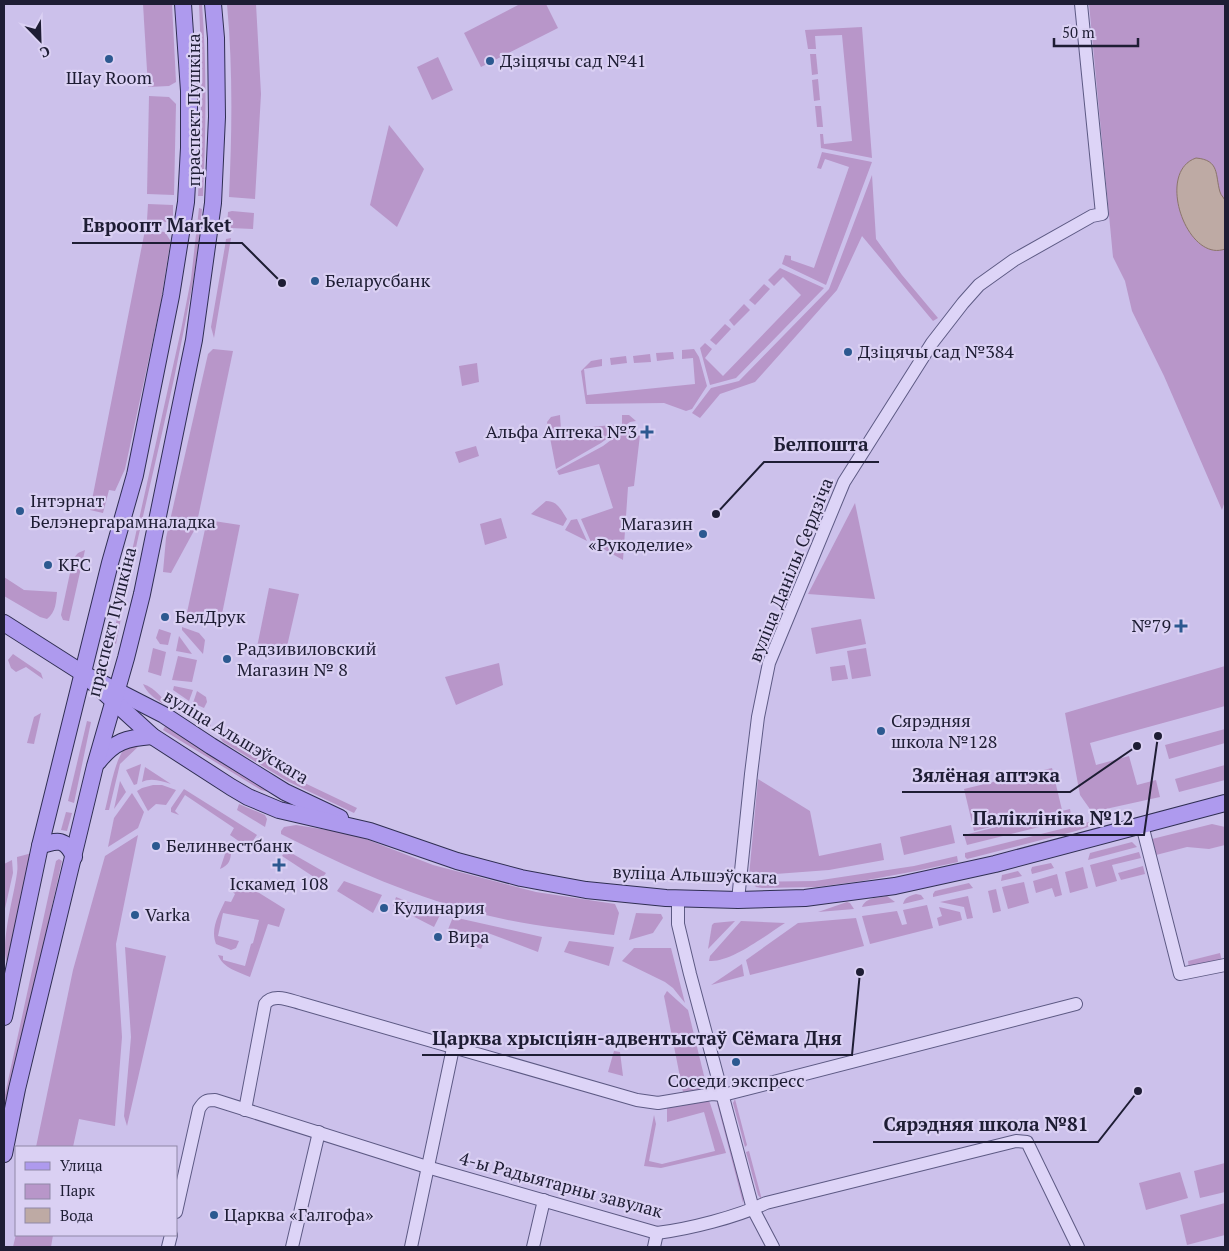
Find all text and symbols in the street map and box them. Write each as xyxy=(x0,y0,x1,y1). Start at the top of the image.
north arrow xyxy=(15,15,65,65)
scale bar xyxy=(1054,15,1138,47)
text: 50 m xyxy=(1062,22,1095,42)
street label: праспект Пушкіна xyxy=(181,33,205,187)
text: С xyxy=(37,42,53,63)
place label: Дзіцячы сад №41 xyxy=(500,48,646,72)
marker: Шау Room xyxy=(103,53,115,65)
marker: Дзіцячы сад №41 xyxy=(484,55,496,67)
place label: Шау Room xyxy=(66,65,152,89)
callout: Евроопт Market xyxy=(72,209,242,243)
text: Евроопт Market xyxy=(82,212,232,237)
place label: Беларусбанк xyxy=(325,268,430,292)
marker: Беларусбанк xyxy=(309,275,321,287)
place label: Дзіцячы сад №384 xyxy=(858,339,1014,363)
marker: Дзіцячы сад №384 xyxy=(842,346,854,358)
place label: Альфа Аптека №3 xyxy=(485,419,637,443)
marker: Альфа Аптека №3 xyxy=(641,426,653,438)
callout: Белпошта xyxy=(764,428,879,462)
text: Белпошта xyxy=(773,431,869,456)
street label: вуліца Данілы Сердзіча xyxy=(742,474,838,665)
place label: Інтэрнат Белэнергарамналадка xyxy=(30,488,216,533)
marker: Інтэрнат Белэнергарамналадка xyxy=(14,505,26,517)
place label: Магазин «Рукоделие» xyxy=(588,511,694,556)
marker: Магазин «Рукоделие» xyxy=(697,528,709,540)
street label: праспект Пушкіна xyxy=(81,544,141,699)
place label: KFC xyxy=(58,552,91,576)
marker: KFC xyxy=(42,559,54,571)
place label: БелДрук xyxy=(175,604,246,628)
marker: БелДрук xyxy=(159,611,171,623)
place label: №79 xyxy=(1132,613,1171,637)
marker: №79 xyxy=(1175,620,1187,632)
place label: Радзивиловский Магазин № 8 xyxy=(237,636,377,681)
marker: Радзивиловский Магазин № 8 xyxy=(221,653,233,665)
street label: вуліца Альшэўскага xyxy=(159,683,314,789)
place label: Сярэдняя школа №128 xyxy=(891,708,997,753)
marker: Сярэдняя школа №128 xyxy=(875,725,887,737)
callout: Зялёная аптэка xyxy=(902,758,1070,792)
text: Зялёная аптэка xyxy=(912,762,1060,787)
callout: Паліклініка №12 xyxy=(963,801,1144,835)
text: Паліклініка №12 xyxy=(972,805,1134,830)
place label: Белинвестбанк xyxy=(166,833,293,857)
marker: Белинвестбанк xyxy=(150,840,162,852)
marker: Іскамед 108 xyxy=(273,859,285,871)
street label: вуліца Альшэўскага xyxy=(612,859,778,889)
place label: Іскамед 108 xyxy=(230,871,328,895)
place label: Кулинария xyxy=(394,895,485,919)
place label: Varka xyxy=(145,902,190,926)
marker: Кулинария xyxy=(378,902,390,914)
marker: Varka xyxy=(129,909,141,921)
place label: Вира xyxy=(448,924,489,948)
marker: Вира xyxy=(432,931,444,943)
callout: Царква хрысціян-адвентыстаў Сёмага Дня xyxy=(422,1021,852,1055)
text: Царква хрысціян-адвентыстаў Сёмага Дня xyxy=(432,1025,842,1050)
marker: Соседи экспресс xyxy=(730,1056,742,1068)
place label: Соседи экспресс xyxy=(667,1068,805,1092)
callout: Сярэдняя школа №81 xyxy=(873,1108,1098,1142)
text: Сярэдняя школа №81 xyxy=(883,1111,1089,1136)
street label: 4-ы Радыятарны завулак xyxy=(457,1145,666,1223)
legend xyxy=(15,1146,178,1236)
text: Улица xyxy=(60,1155,103,1175)
text: Парк xyxy=(60,1180,96,1200)
place label: Царква «Галгофа» xyxy=(224,1202,374,1226)
text: Вода xyxy=(60,1205,94,1225)
marker: Царква «Галгофа» xyxy=(208,1209,220,1221)

